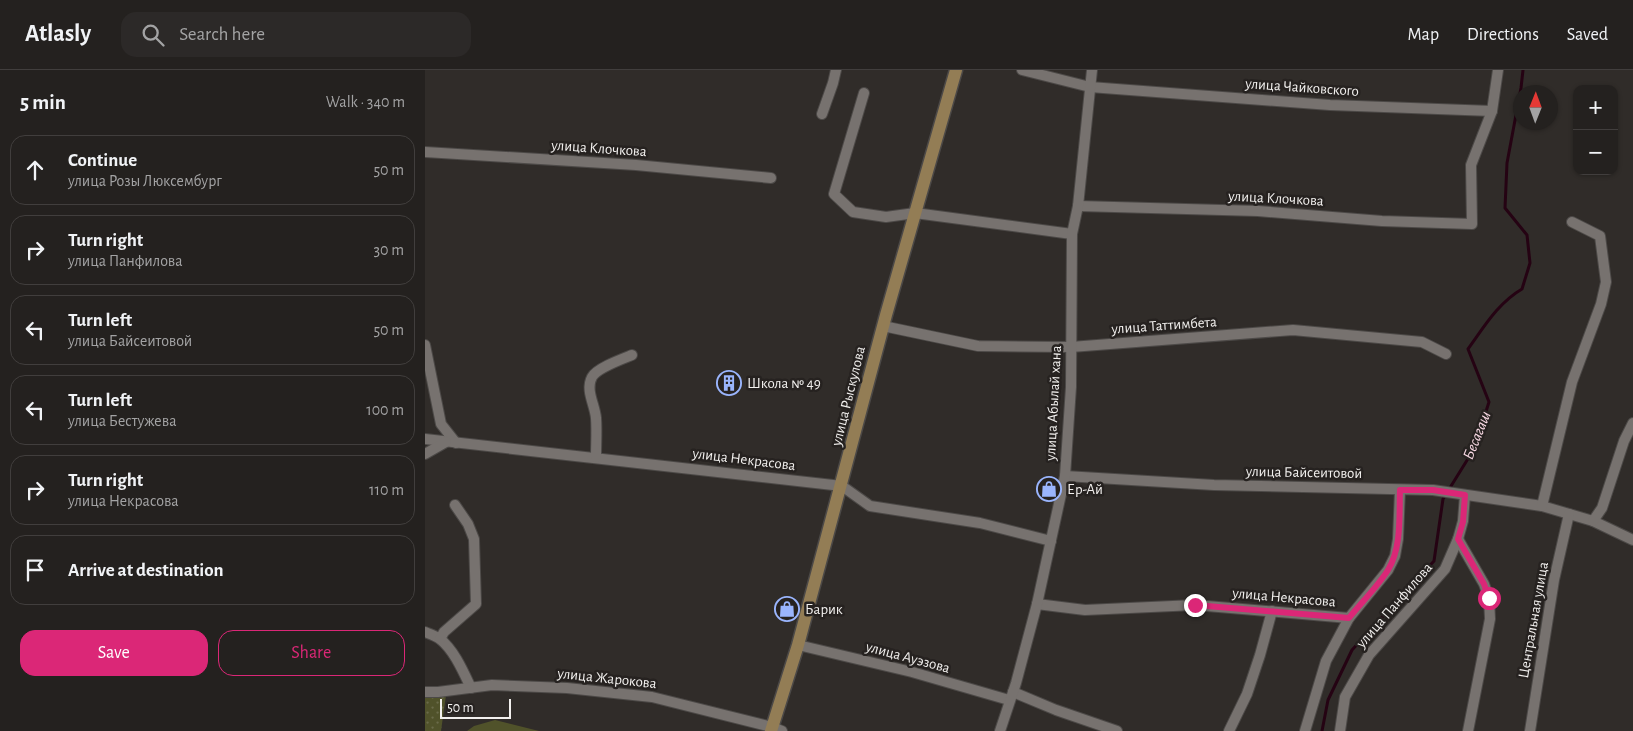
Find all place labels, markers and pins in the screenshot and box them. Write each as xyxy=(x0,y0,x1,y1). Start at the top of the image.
building icon: Школа № 49 xyxy=(716,370,742,396)
place label: Школа № 49 xyxy=(747,376,821,391)
shop icon: Ер-Ай xyxy=(1036,476,1062,502)
place label: Ер-Ай xyxy=(1067,482,1103,497)
shop icon: Барик xyxy=(774,596,800,622)
place label: Барик xyxy=(805,602,843,617)

